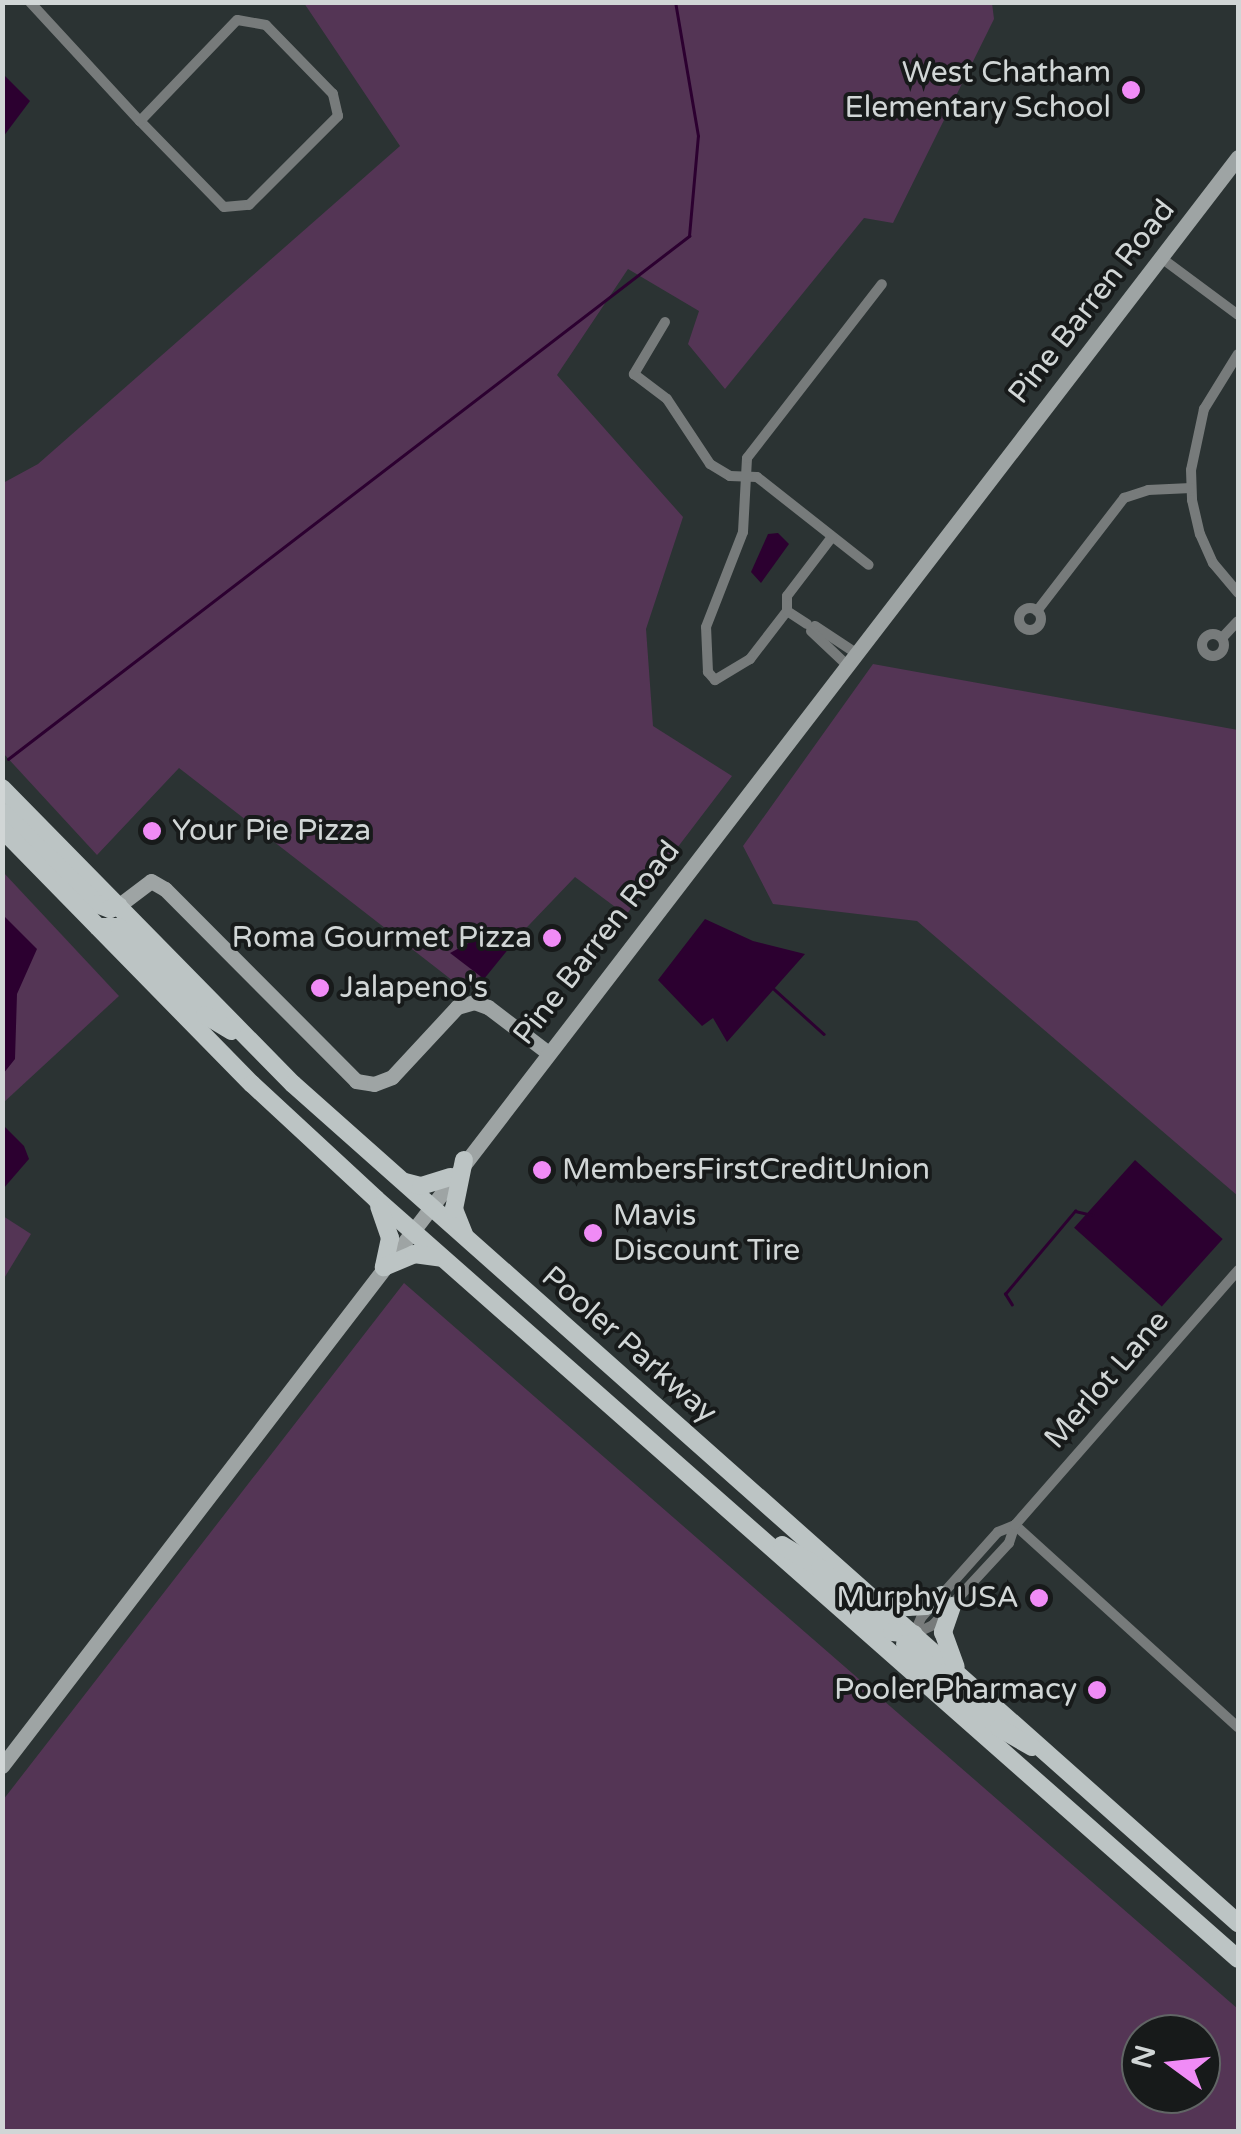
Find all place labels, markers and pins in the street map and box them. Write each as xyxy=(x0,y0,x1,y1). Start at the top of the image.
place label: West Chatham Elementary School xyxy=(845,55,1111,126)
marker: West Chatham Elementary School xyxy=(1120,79,1142,101)
place label: Your Pie Pizza xyxy=(172,813,371,849)
marker: Your Pie Pizza xyxy=(141,820,163,842)
place label: Roma Gourmet Pizza xyxy=(232,920,532,956)
marker: Roma Gourmet Pizza xyxy=(541,927,563,949)
place label: Jalapeno's xyxy=(340,970,488,1006)
marker: Jalapeno's xyxy=(309,977,331,999)
place label: MembersFirstCreditUnion xyxy=(562,1152,930,1188)
marker: MembersFirstCreditUnion xyxy=(531,1159,553,1181)
place label: Mavis Discount Tire xyxy=(613,1198,800,1268)
marker: Mavis Discount Tire xyxy=(582,1222,604,1244)
place label: Murphy USA xyxy=(836,1580,1019,1616)
marker: Murphy USA xyxy=(1028,1587,1050,1609)
place label: Pooler Pharmacy xyxy=(834,1672,1077,1708)
marker: Pooler Pharmacy xyxy=(1086,1679,1108,1701)

